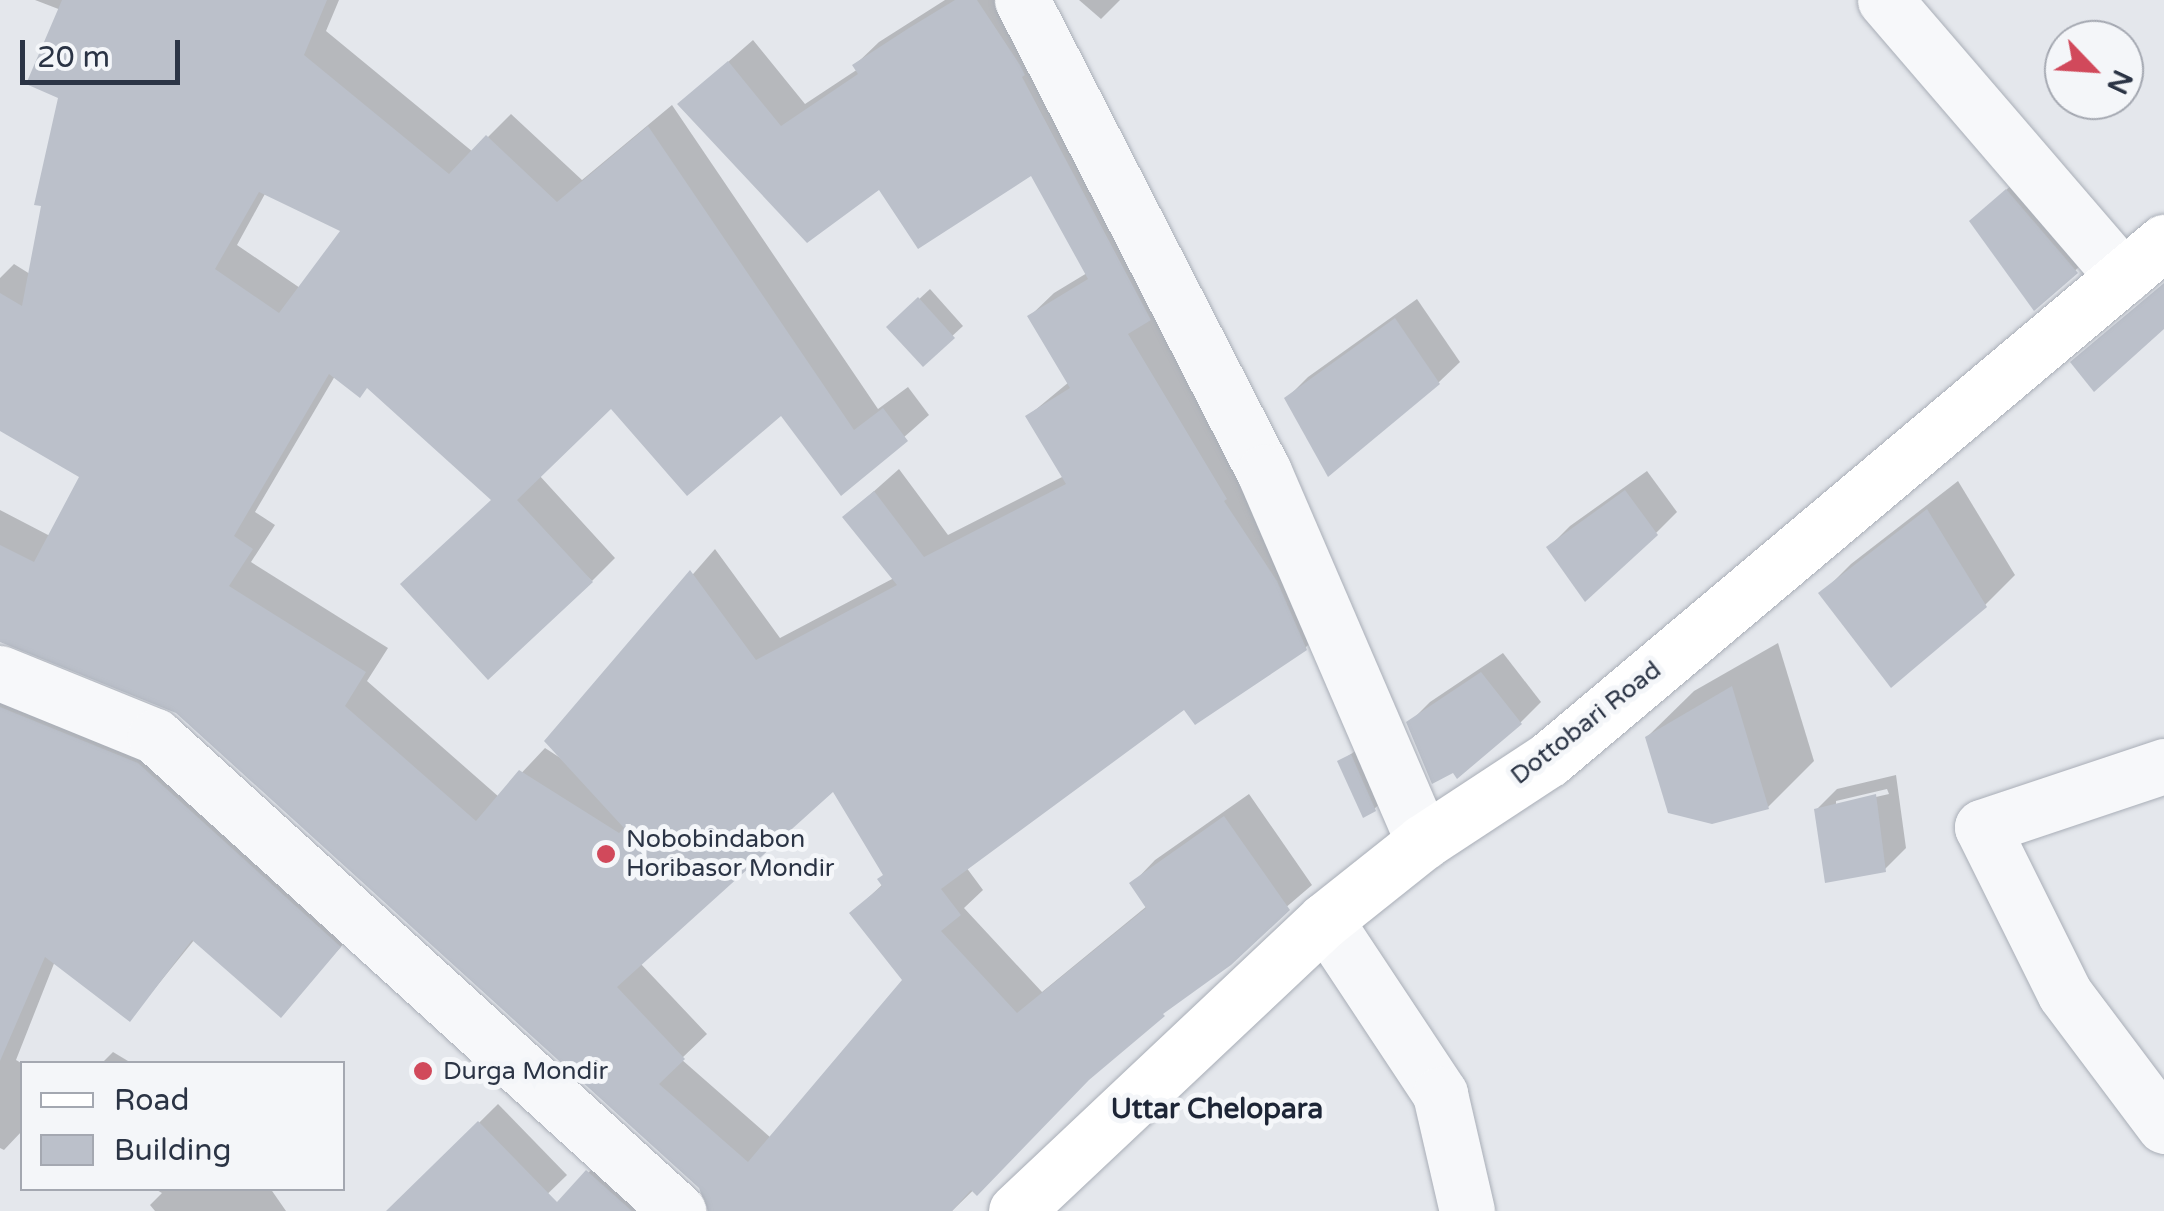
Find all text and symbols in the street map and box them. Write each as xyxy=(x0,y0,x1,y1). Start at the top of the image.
scale bar xyxy=(25,20,185,82)
north arrow xyxy=(2044,20,2144,120)
text: 20 m xyxy=(37,39,110,76)
text: N xyxy=(2099,64,2140,99)
street label: Dottobari Road xyxy=(1505,655,1667,791)
place label: Nobobindabon Horibasor Mondir xyxy=(626,825,834,884)
marker: Nobobindabon Horibasor Mondir xyxy=(595,843,617,865)
place label: Durga Mondir xyxy=(443,1056,608,1086)
marker: Durga Mondir xyxy=(412,1060,434,1082)
legend xyxy=(20,1061,345,1191)
text: Road xyxy=(114,1082,189,1119)
district label: Uttar Chelopara xyxy=(1111,1092,1323,1126)
text: Building xyxy=(114,1132,231,1169)

